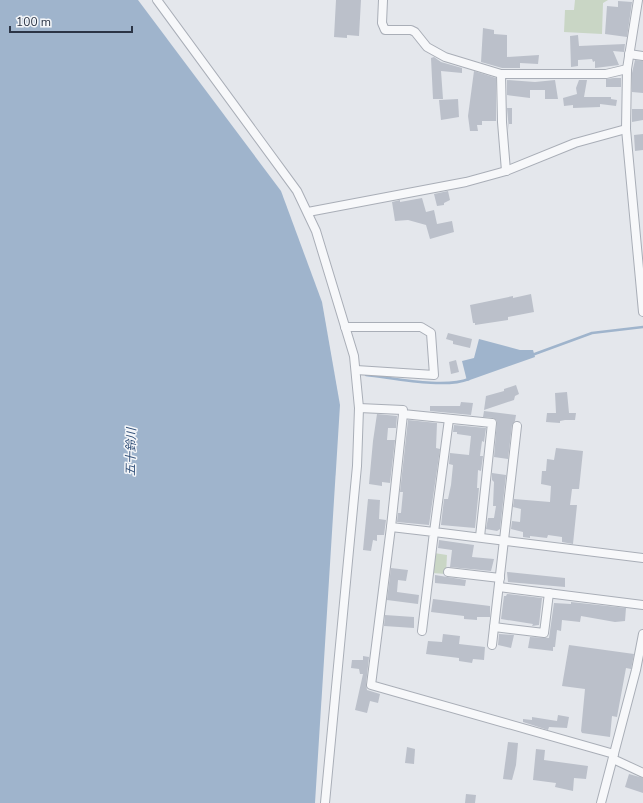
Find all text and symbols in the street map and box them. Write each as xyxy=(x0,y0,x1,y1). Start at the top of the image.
scale bar xyxy=(10,8,132,34)
text: 100 m xyxy=(16,14,51,30)
water label: 五十鈴川 xyxy=(123,426,139,476)

